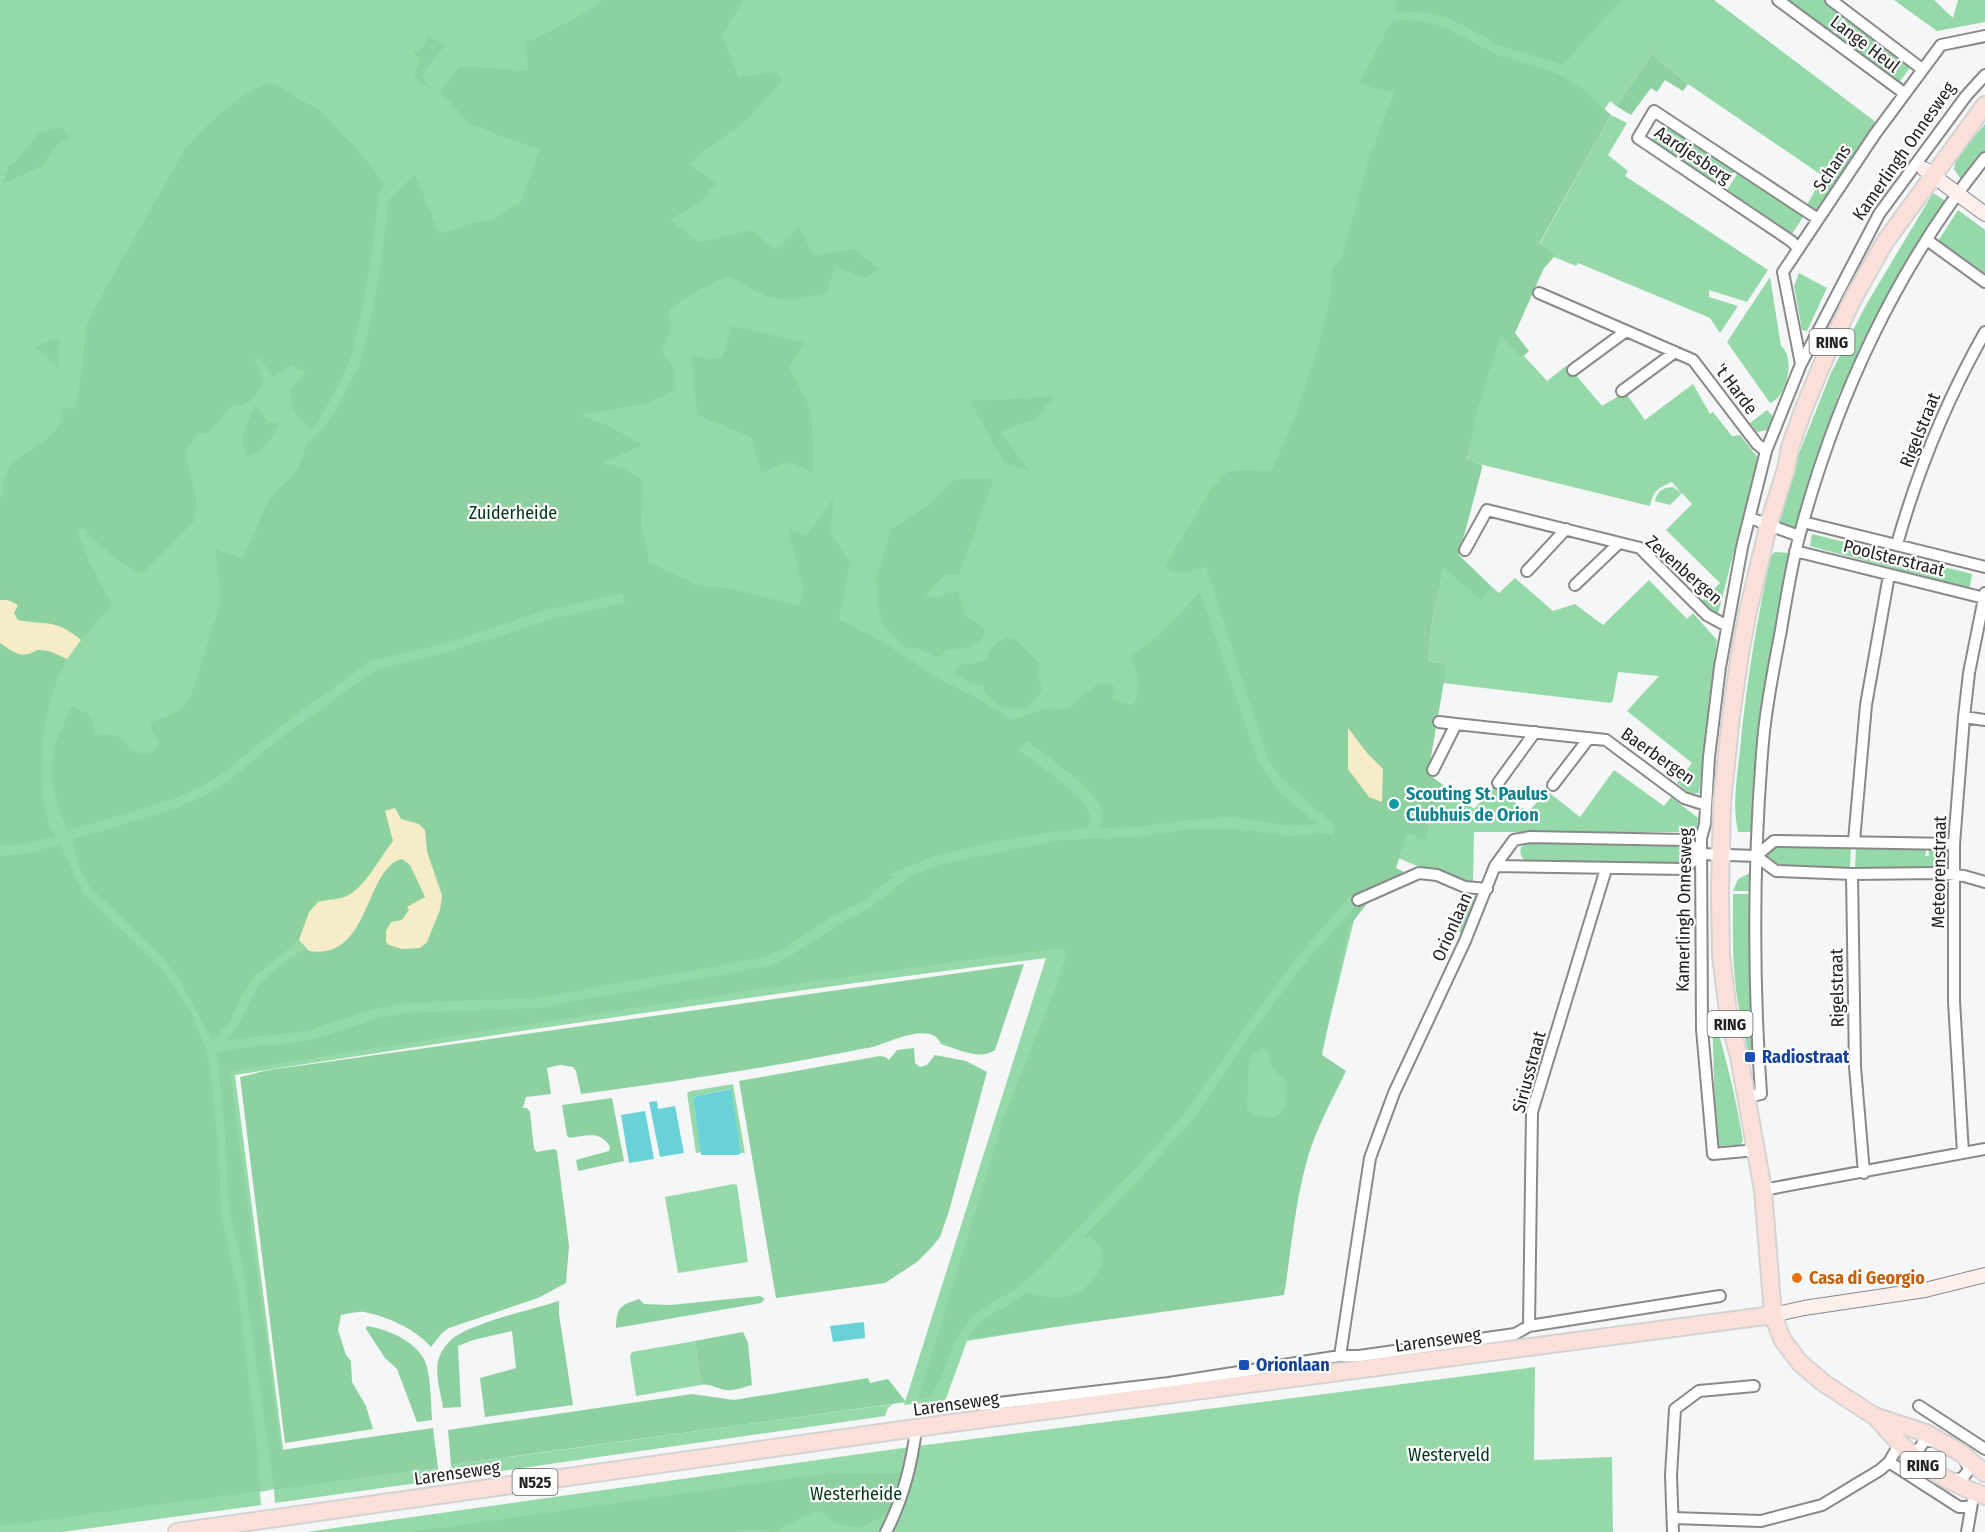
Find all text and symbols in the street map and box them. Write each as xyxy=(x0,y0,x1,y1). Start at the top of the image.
street label: Lange Heul xyxy=(1826,11,1904,77)
street label: Kamerlingh Onnesweg xyxy=(1848,77,1960,225)
street label: Aardjesberg xyxy=(1650,121,1736,189)
street label: Schans xyxy=(1808,140,1856,196)
road number: RING xyxy=(1810,329,1854,355)
street label: 't Harde xyxy=(1710,359,1762,419)
street label: Rigelstraat xyxy=(1895,389,1945,471)
park label: Zuiderheide xyxy=(469,502,557,524)
street label: Zevenbergen xyxy=(1641,531,1727,609)
street label: Poolsterstraat xyxy=(1841,535,1947,581)
street label: Baerbergen xyxy=(1617,723,1699,789)
place label: Scouting St. Paulus Clubhuis de Orion xyxy=(1406,783,1548,826)
marker: Scouting St. Paulus Clubhuis de Orion xyxy=(1387,797,1401,811)
street label: Meteorenstraat xyxy=(1927,815,1951,928)
street label: Kamerlingh Onnesweg xyxy=(1672,827,1696,992)
street label: Orionlaan xyxy=(1427,889,1477,965)
street label: Rigelstraat xyxy=(1825,948,1849,1028)
road number: RING xyxy=(1708,1011,1752,1037)
street label: Siriusstraat xyxy=(1508,1029,1551,1115)
place label: Radiostraat xyxy=(1762,1046,1850,1068)
marker: Radiostraat xyxy=(1743,1050,1757,1064)
place label: Casa di Georgio xyxy=(1809,1267,1925,1289)
marker: Casa di Georgio xyxy=(1790,1271,1804,1285)
street label: Larenseweg xyxy=(1394,1323,1483,1357)
place label: Orionlaan xyxy=(1256,1354,1330,1376)
marker: Orionlaan xyxy=(1237,1358,1251,1372)
street label: Larenseweg xyxy=(912,1387,1001,1421)
park label: Westerveld xyxy=(1408,1444,1490,1466)
road number: RING xyxy=(1900,1452,1946,1478)
street label: Larenseweg xyxy=(413,1456,502,1490)
road number: N525 xyxy=(512,1469,558,1495)
park label: Westerheide xyxy=(810,1483,902,1505)

